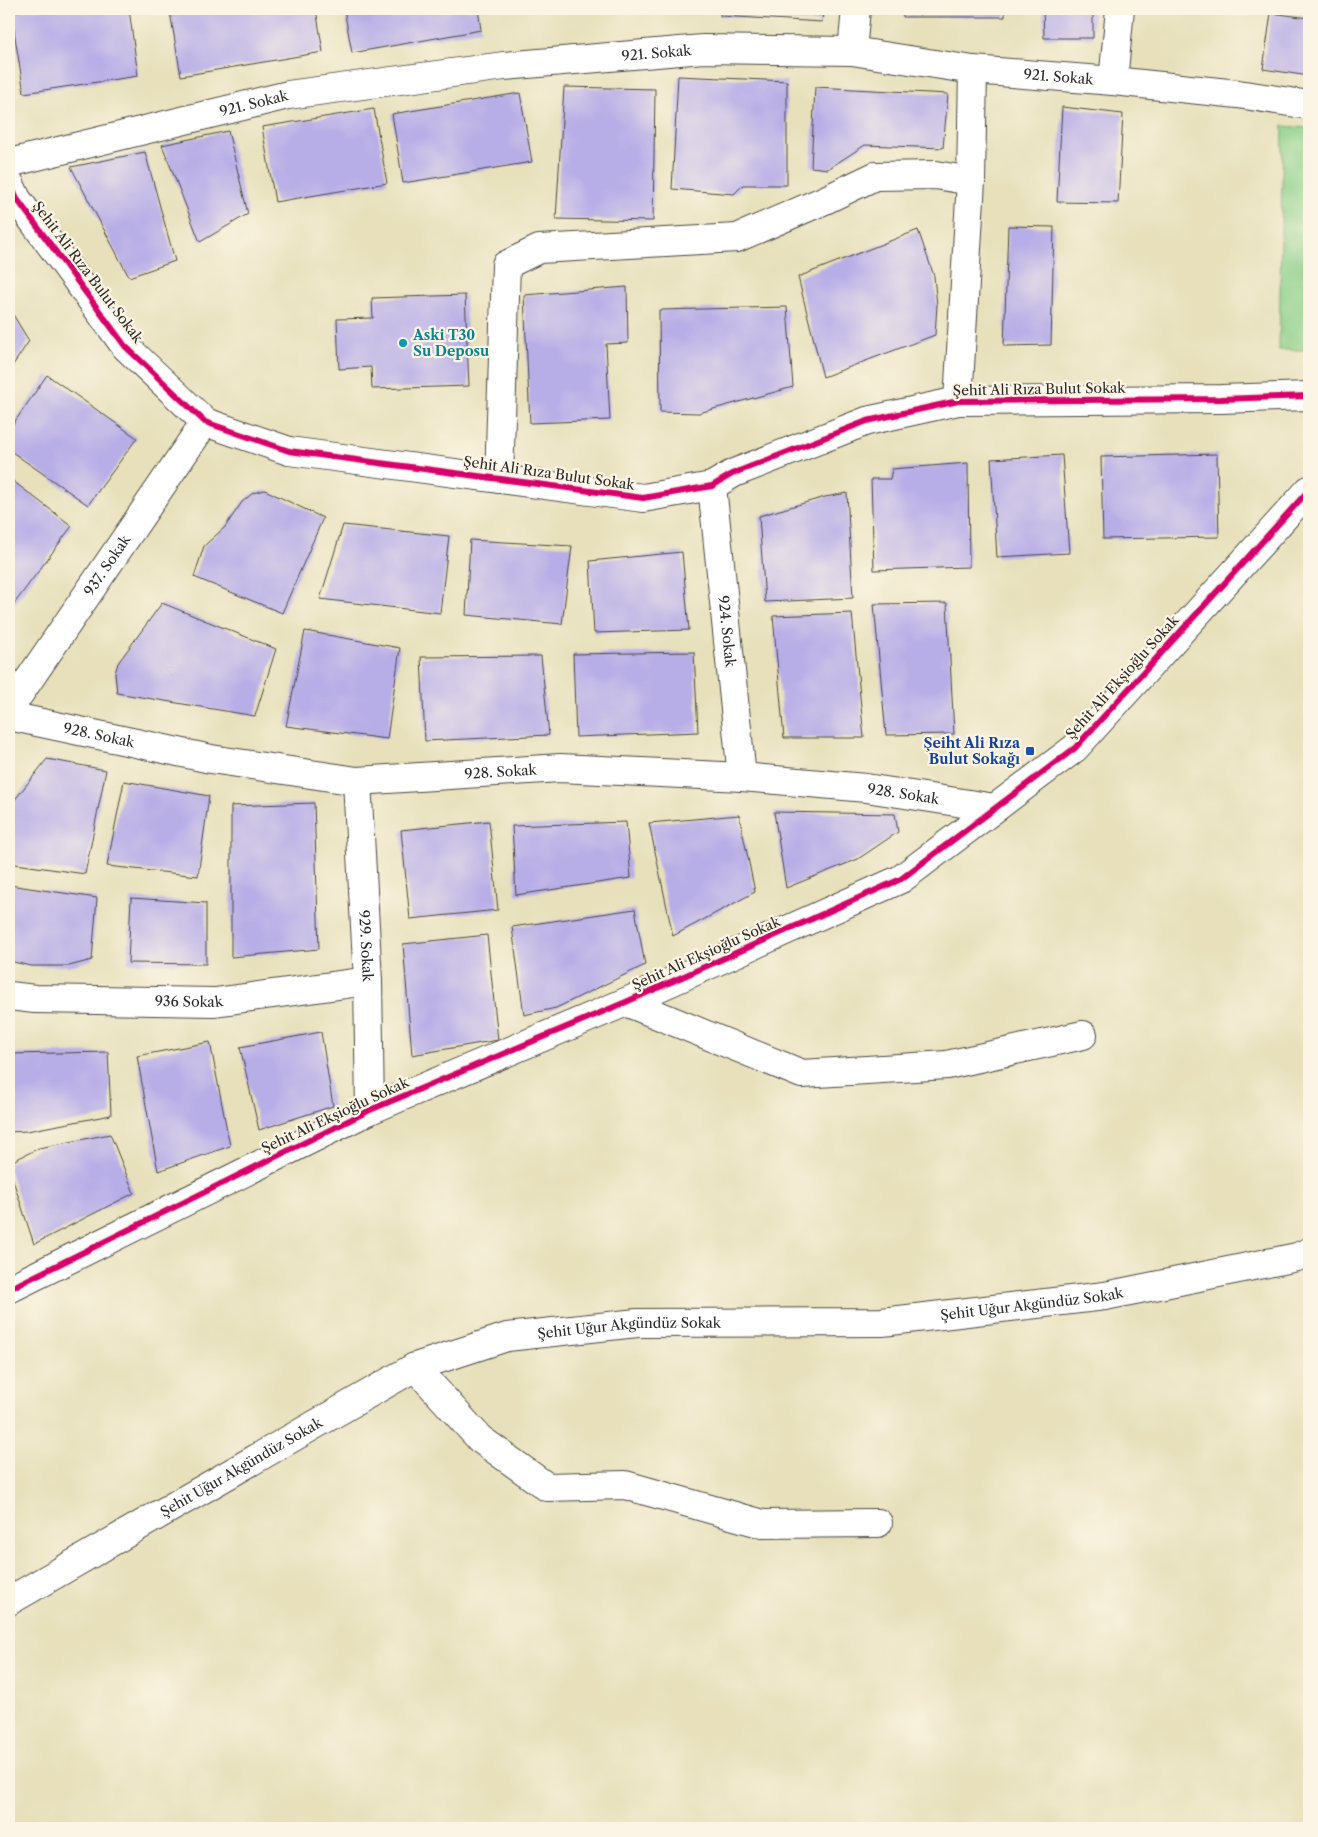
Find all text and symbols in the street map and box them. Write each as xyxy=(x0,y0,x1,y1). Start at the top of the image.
street label: 921. Sokak xyxy=(621,41,693,65)
street label: 921. Sokak xyxy=(1023,65,1095,88)
street label: 921. Sokak xyxy=(218,86,291,120)
street label: Şehit Ali Rıza Bulut Sokak xyxy=(29,198,148,347)
place label: Aski T30 Su Deposu xyxy=(412,326,489,360)
marker: Aski T30 Su Deposu xyxy=(397,337,409,349)
street label: Şehit Ali Rıza Bulut Sokak xyxy=(953,378,1126,400)
street label: Şehit Ali Rıza Bulut Sokak xyxy=(462,452,637,494)
street label: 937. Sokak xyxy=(80,531,135,599)
street label: 924. Sokak xyxy=(714,594,740,669)
street label: Şehit Ali Ekşioğlu Sokak xyxy=(1062,611,1183,743)
street label: 928. Sokak xyxy=(62,719,137,752)
place label: Şeiht Ali Rıza Bulut Sokağı xyxy=(923,734,1021,768)
marker: Şeiht Ali Rıza Bulut Sokağı xyxy=(1024,745,1036,757)
street label: 928. Sokak xyxy=(464,760,538,783)
street label: 928. Sokak xyxy=(866,779,941,808)
street label: 929. Sokak xyxy=(355,910,377,983)
street label: Şehit Ali Ekşioğlu Sokak xyxy=(629,912,784,994)
street label: 936 Sokak xyxy=(155,992,225,1011)
street label: Şehit Ali Ekşioğlu Sokak xyxy=(258,1073,412,1157)
street label: Şehit Uğur Akgündüz Sokak xyxy=(939,1283,1126,1324)
street label: Şehit Uğur Akgündüz Sokak xyxy=(536,1314,722,1343)
street label: Şehit Uğur Akgündüz Sokak xyxy=(157,1413,326,1521)

